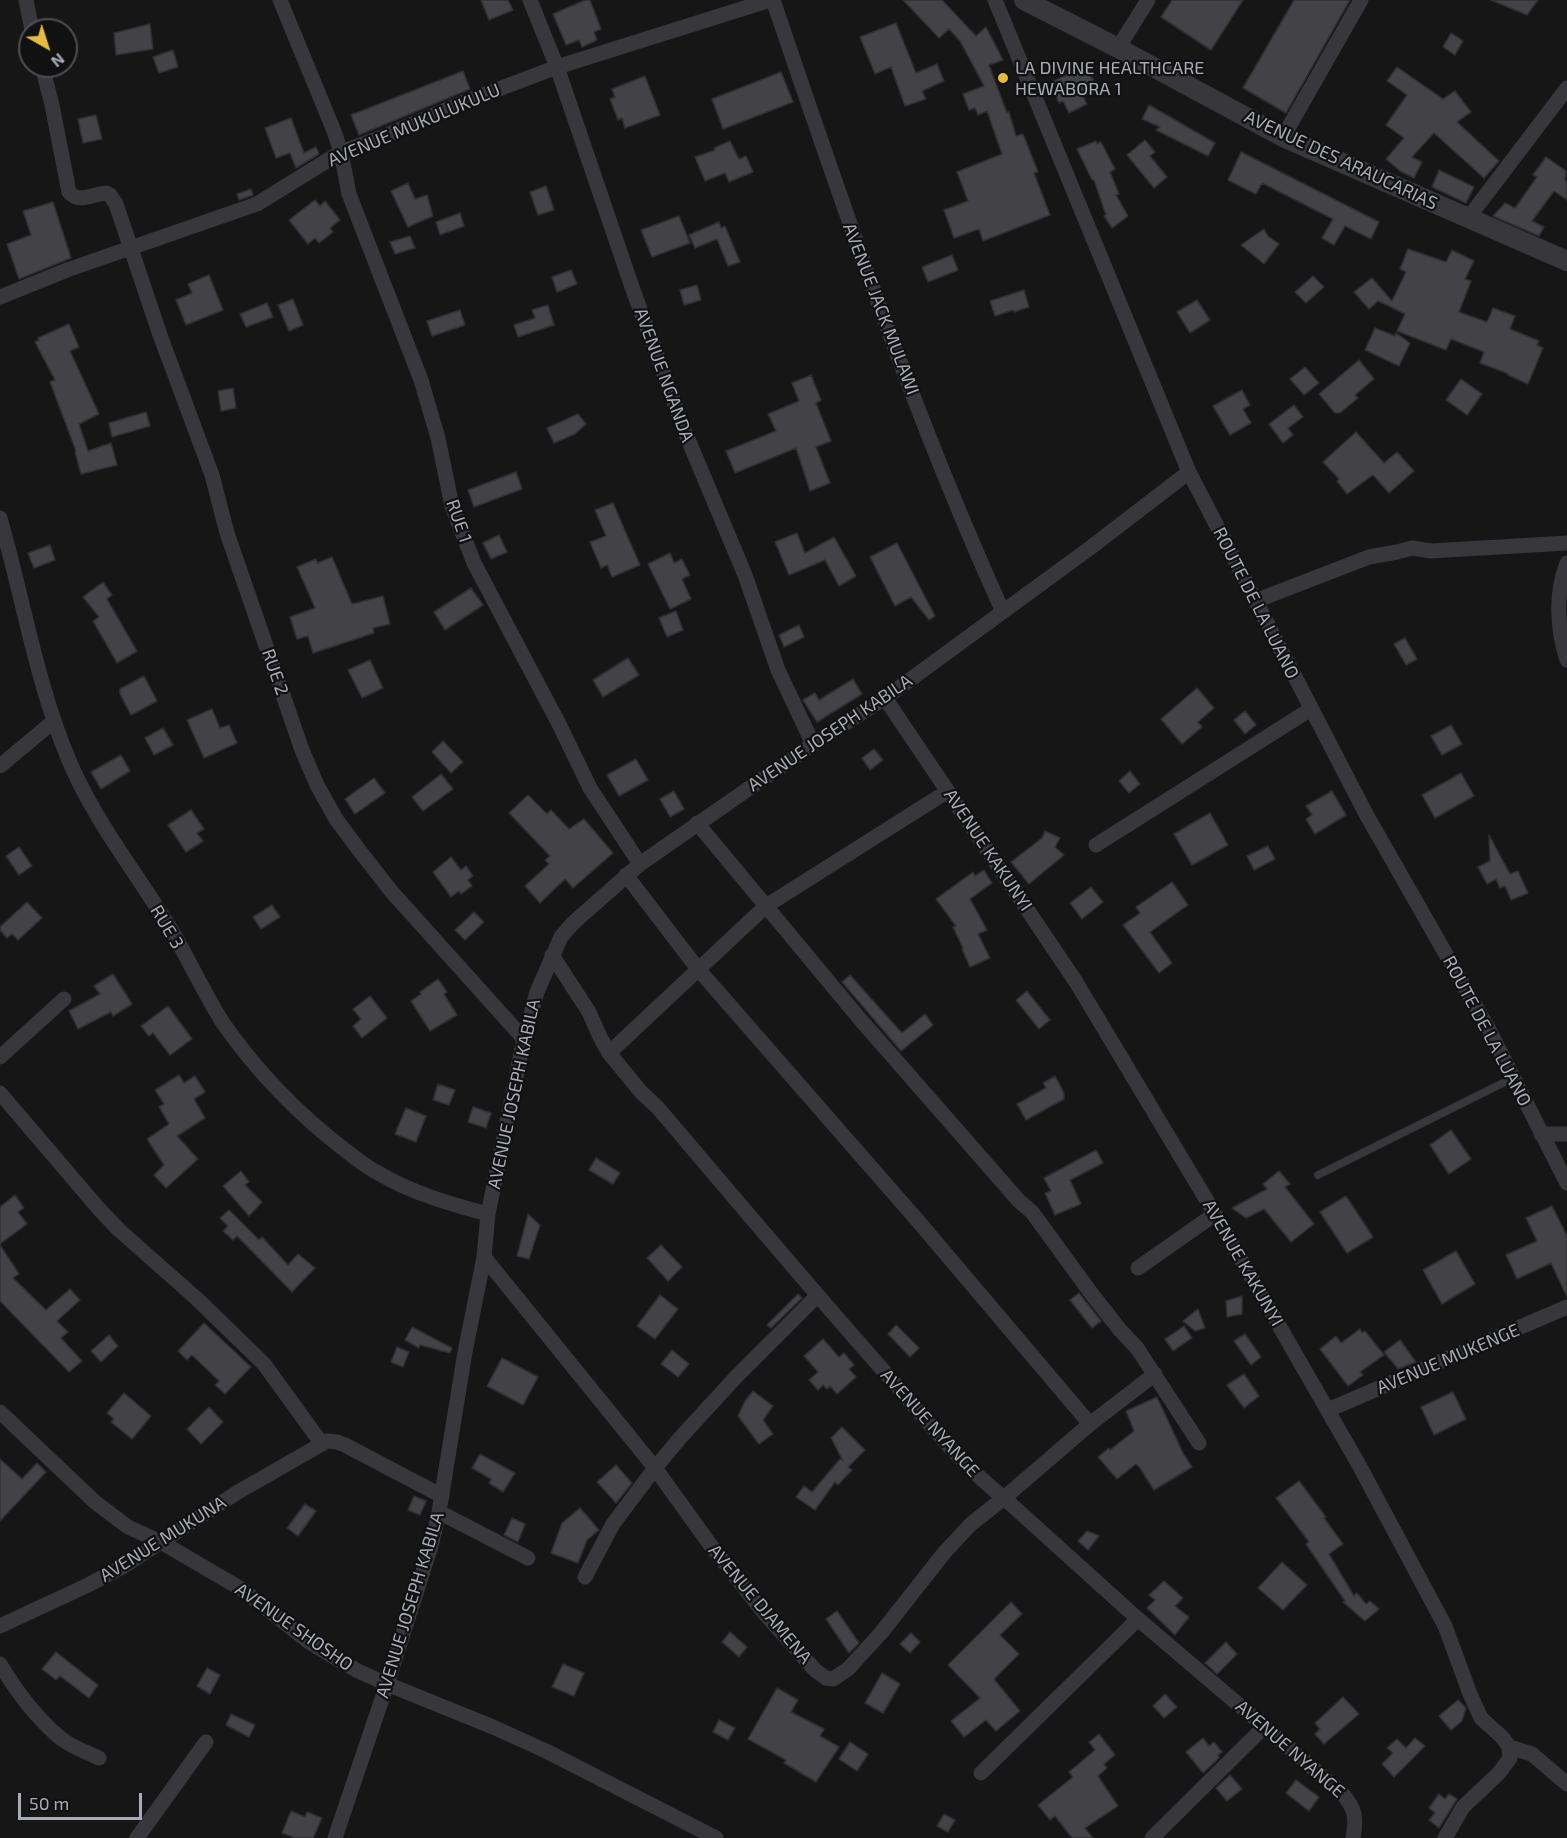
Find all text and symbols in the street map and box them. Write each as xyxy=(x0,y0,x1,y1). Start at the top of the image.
north arrow xyxy=(18,18,78,78)
text: N xyxy=(48,50,69,72)
place label: LA DIVINE HEALTHCARE HEWABORA 1 xyxy=(1015,57,1204,100)
marker: LA DIVINE HEALTHCARE HEWABORA 1 xyxy=(996,71,1010,85)
street label: AVENUE MUKULUKULU xyxy=(325,79,503,171)
street label: AVENUE DES ARAUCARIAS xyxy=(1241,106,1441,214)
street label: AVENUE JACK MULAWI xyxy=(838,220,924,398)
street label: AVENUE NGANDA xyxy=(630,305,698,445)
street label: RUE 1 xyxy=(442,497,476,545)
street label: ROUTE DE LA LUANO xyxy=(1208,524,1304,682)
street label: RUE 2 xyxy=(257,646,293,698)
street label: AVENUE JOSEPH KABILA xyxy=(744,670,916,796)
street label: AVENUE KAKUNYI xyxy=(939,785,1037,915)
street label: RUE 3 xyxy=(146,901,188,953)
street label: ROUTE DE LA LUANO xyxy=(1438,952,1536,1110)
street label: AVENUE JOSEPH KABILA xyxy=(483,997,545,1191)
street label: AVENUE KAKUNYI xyxy=(1198,1196,1288,1330)
street label: AVENUE MUKENGE xyxy=(1373,1319,1523,1399)
street label: AVENUE NYANGE xyxy=(876,1365,984,1481)
street label: AVENUE MUKUNA xyxy=(96,1492,230,1586)
street label: AVENUE JOSEPH KABILA xyxy=(371,1509,449,1701)
street label: AVENUE DJAMENA xyxy=(704,1540,816,1668)
street label: AVENUE SHOSHO xyxy=(231,1578,357,1676)
street label: AVENUE NYANGE xyxy=(1231,1696,1349,1802)
scale bar xyxy=(21,1781,146,1819)
text: 50 m xyxy=(29,1792,69,1814)

